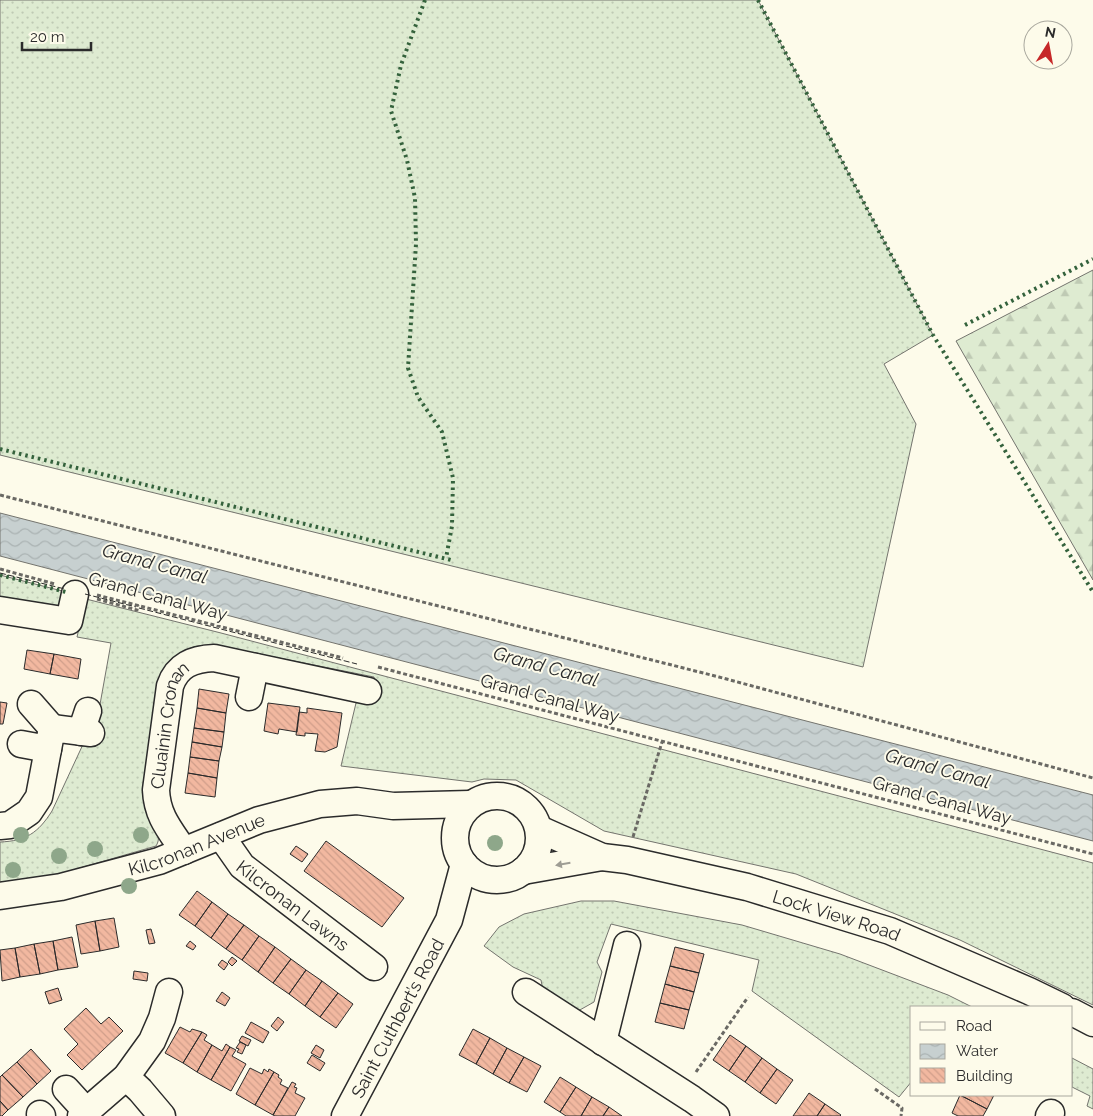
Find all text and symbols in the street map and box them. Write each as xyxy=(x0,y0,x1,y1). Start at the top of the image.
scale bar xyxy=(22,20,91,52)
north arrow xyxy=(1023,20,1073,70)
text: N xyxy=(1044,23,1057,41)
text: 20 m xyxy=(30,28,65,46)
water label: Grand Canal xyxy=(100,538,210,588)
street label: Grand Canal Way xyxy=(86,567,230,625)
water label: Grand Canal xyxy=(491,641,601,691)
street label: Cluainin Cronan xyxy=(146,656,193,790)
street label: Grand Canal Way xyxy=(478,669,622,727)
water label: Grand Canal xyxy=(883,743,993,793)
street label: Grand Canal Way xyxy=(870,771,1014,829)
street label: Kilcronan Avenue xyxy=(126,808,267,879)
street label: Kilcronan Lawns xyxy=(233,855,354,955)
one-way arrow xyxy=(554,861,570,869)
street label: Lock View Road xyxy=(770,885,904,945)
street label: Saint Cuthbert’s Road xyxy=(346,935,448,1101)
legend xyxy=(910,1006,1073,1096)
text: Road xyxy=(956,1017,992,1035)
text: Water xyxy=(956,1042,999,1060)
text: Building xyxy=(956,1067,1013,1085)

